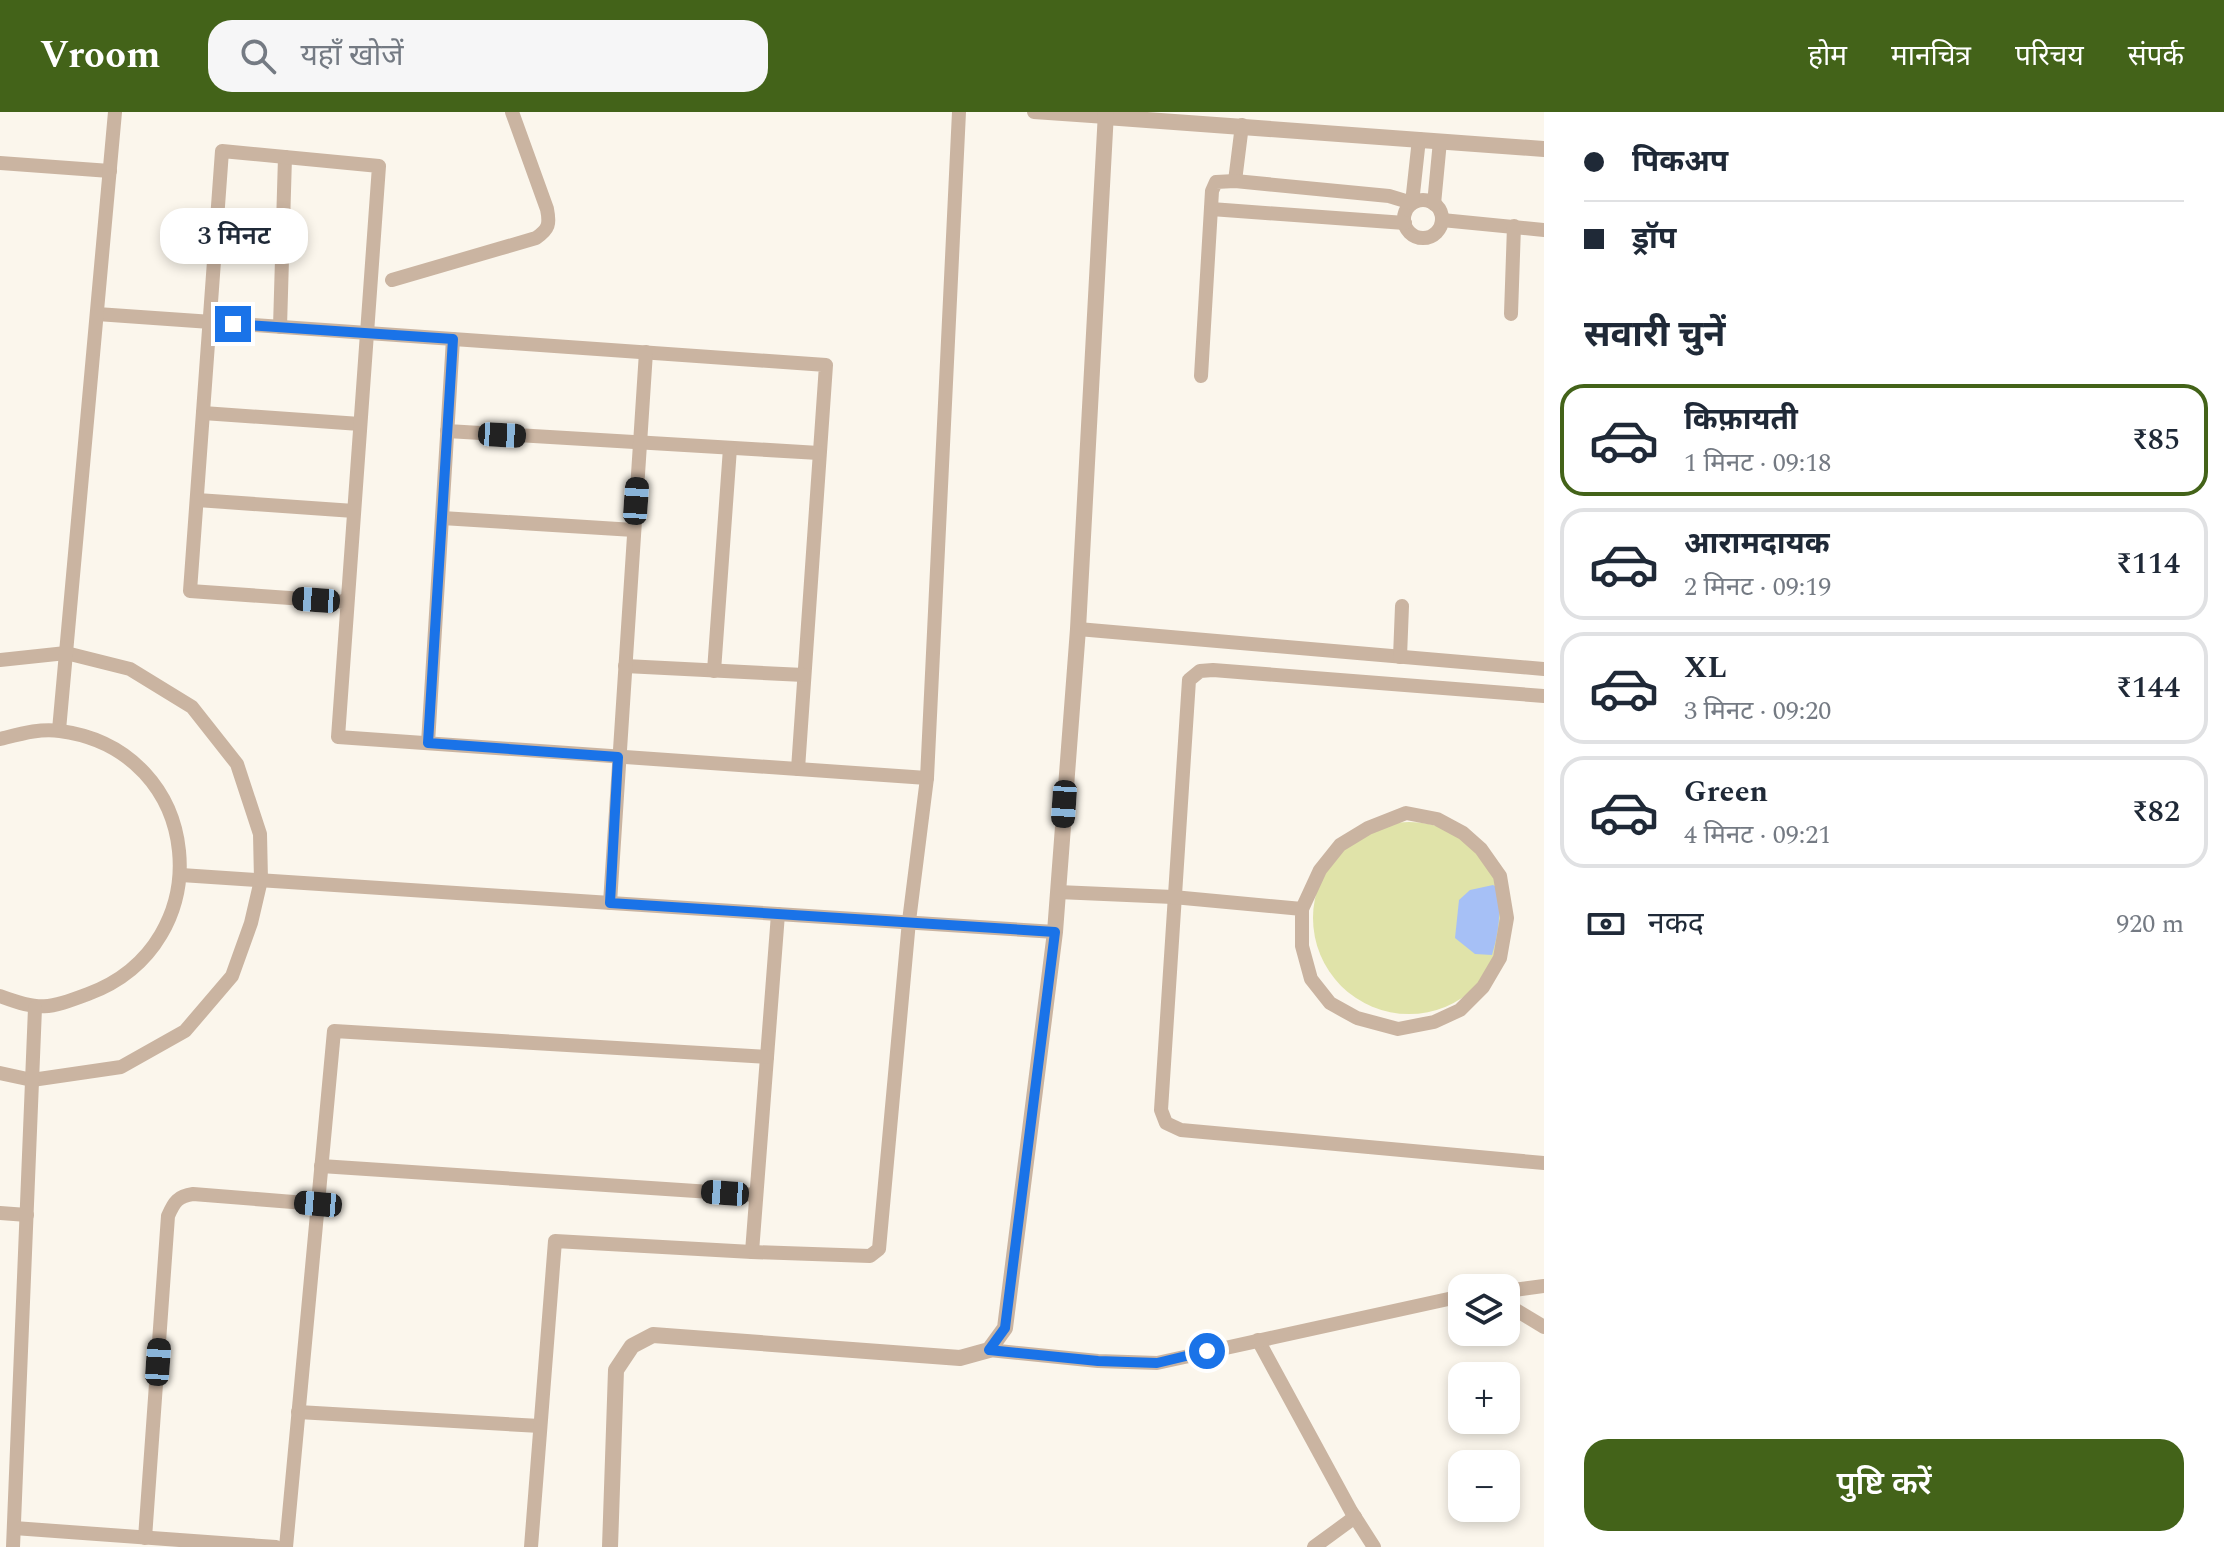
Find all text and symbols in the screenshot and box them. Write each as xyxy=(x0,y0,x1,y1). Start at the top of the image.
search box xyxy=(208,20,768,92)
text: Vroom xyxy=(40,27,160,85)
text: यहाँ खोजें xyxy=(300,33,404,79)
icon: search xyxy=(236,34,280,78)
text: होम xyxy=(1808,35,1847,78)
text: मानचित्र xyxy=(1891,35,1971,78)
text: परिचय xyxy=(2015,35,2084,78)
text: संपर्क xyxy=(2128,35,2184,78)
text: पिकअप xyxy=(1632,139,1728,185)
callout: 3 मिनट xyxy=(159,208,307,264)
text: 3 मिनट xyxy=(197,216,271,256)
text: ड्रॉप xyxy=(1632,216,1676,262)
route end xyxy=(215,306,251,342)
text: सवारी चुनें xyxy=(1584,308,1725,363)
text: किफ़ायती xyxy=(1684,397,1798,443)
icon: car xyxy=(1588,404,1660,476)
text: ₹85 xyxy=(2132,417,2180,463)
car xyxy=(477,422,527,448)
text: 1 मिनट · 09:18 xyxy=(1684,443,1831,483)
car xyxy=(622,476,650,526)
text: आरामदायक xyxy=(1684,521,1830,567)
icon: car xyxy=(1588,528,1660,600)
text: ₹114 xyxy=(2116,541,2180,587)
text: 2 मिनट · 09:19 xyxy=(1684,567,1831,607)
car xyxy=(291,586,341,614)
text: XL xyxy=(1684,645,1727,691)
icon: car xyxy=(1588,652,1660,724)
text: ₹144 xyxy=(2116,665,2180,711)
text: 3 मिनट · 09:20 xyxy=(1684,691,1831,731)
text: Green xyxy=(1684,769,1768,815)
icon: car xyxy=(1588,776,1660,848)
car xyxy=(1050,779,1078,829)
text: ₹82 xyxy=(2132,789,2180,835)
text: 4 मिनट · 09:21 xyxy=(1684,815,1831,855)
text: नकद xyxy=(1648,901,1704,947)
icon: cash xyxy=(1584,902,1628,946)
text: 920 m xyxy=(2116,904,2184,944)
car xyxy=(700,1179,750,1207)
car xyxy=(293,1190,343,1218)
map controls xyxy=(1448,1274,1520,1522)
button: layers xyxy=(1448,1274,1520,1346)
route start xyxy=(1189,1333,1225,1369)
car xyxy=(144,1337,172,1387)
button: + xyxy=(1448,1362,1520,1434)
button: पुष्टि करें xyxy=(1584,1439,2184,1531)
button: − xyxy=(1448,1450,1520,1522)

